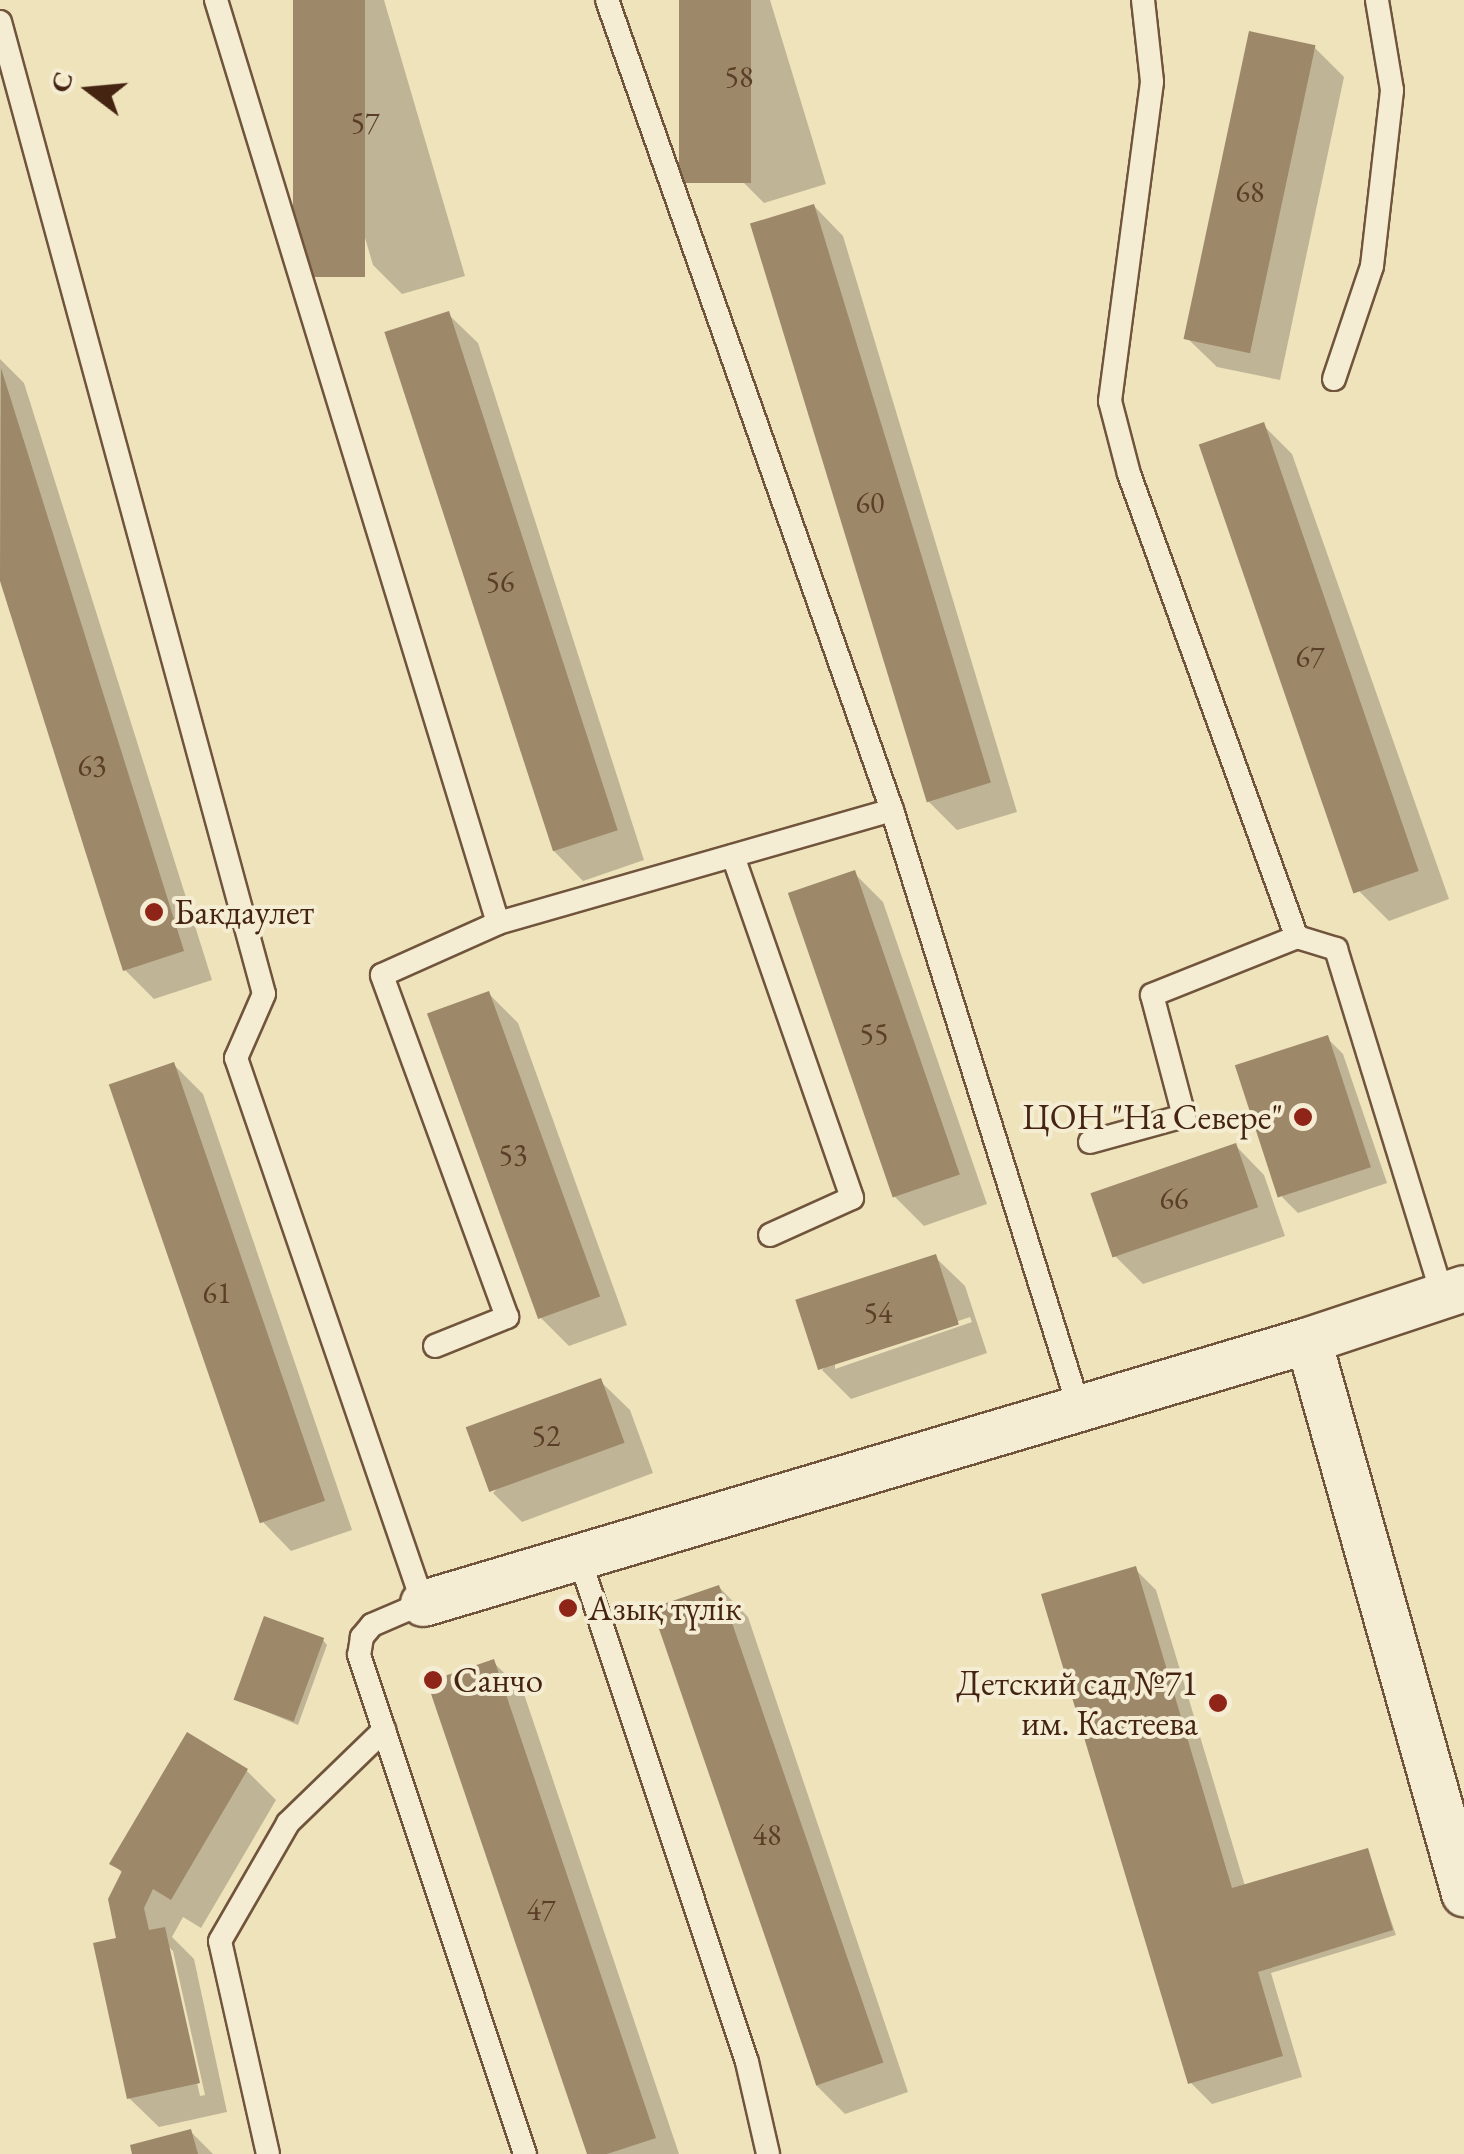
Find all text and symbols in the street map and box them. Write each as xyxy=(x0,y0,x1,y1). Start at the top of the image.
north arrow xyxy=(40,40,140,140)
house number: 58 xyxy=(725,59,753,95)
text: С xyxy=(41,67,81,96)
house number: 57 xyxy=(351,105,379,141)
house number: 68 xyxy=(1236,174,1264,210)
house number: 60 xyxy=(856,485,884,521)
house number: 56 xyxy=(486,564,514,600)
house number: 67 xyxy=(1296,639,1324,675)
house number: 63 xyxy=(78,748,106,784)
place label: Бакдаулет xyxy=(174,891,314,933)
marker: Бакдаулет xyxy=(143,901,165,923)
house number: 55 xyxy=(860,1016,888,1052)
place label: ЦОН "На Севере" xyxy=(1023,1096,1283,1138)
marker: ЦОН "На Севере" xyxy=(1292,1106,1314,1128)
house number: 53 xyxy=(499,1137,527,1173)
house number: 66 xyxy=(1160,1181,1188,1217)
house number: 61 xyxy=(203,1275,231,1311)
house number: 54 xyxy=(864,1295,892,1331)
house number: 52 xyxy=(532,1418,560,1454)
place label: Азық түлік xyxy=(588,1587,742,1629)
marker: Азық түлік xyxy=(557,1597,579,1619)
place label: Санчо xyxy=(453,1659,543,1701)
place label: Детский сад №71 им. Кастеева xyxy=(956,1662,1198,1744)
marker: Санчо xyxy=(422,1669,444,1691)
marker: Детский сад №71 им. Кастеева xyxy=(1207,1692,1229,1714)
house number: 48 xyxy=(753,1817,781,1853)
house number: 47 xyxy=(527,1892,555,1928)

